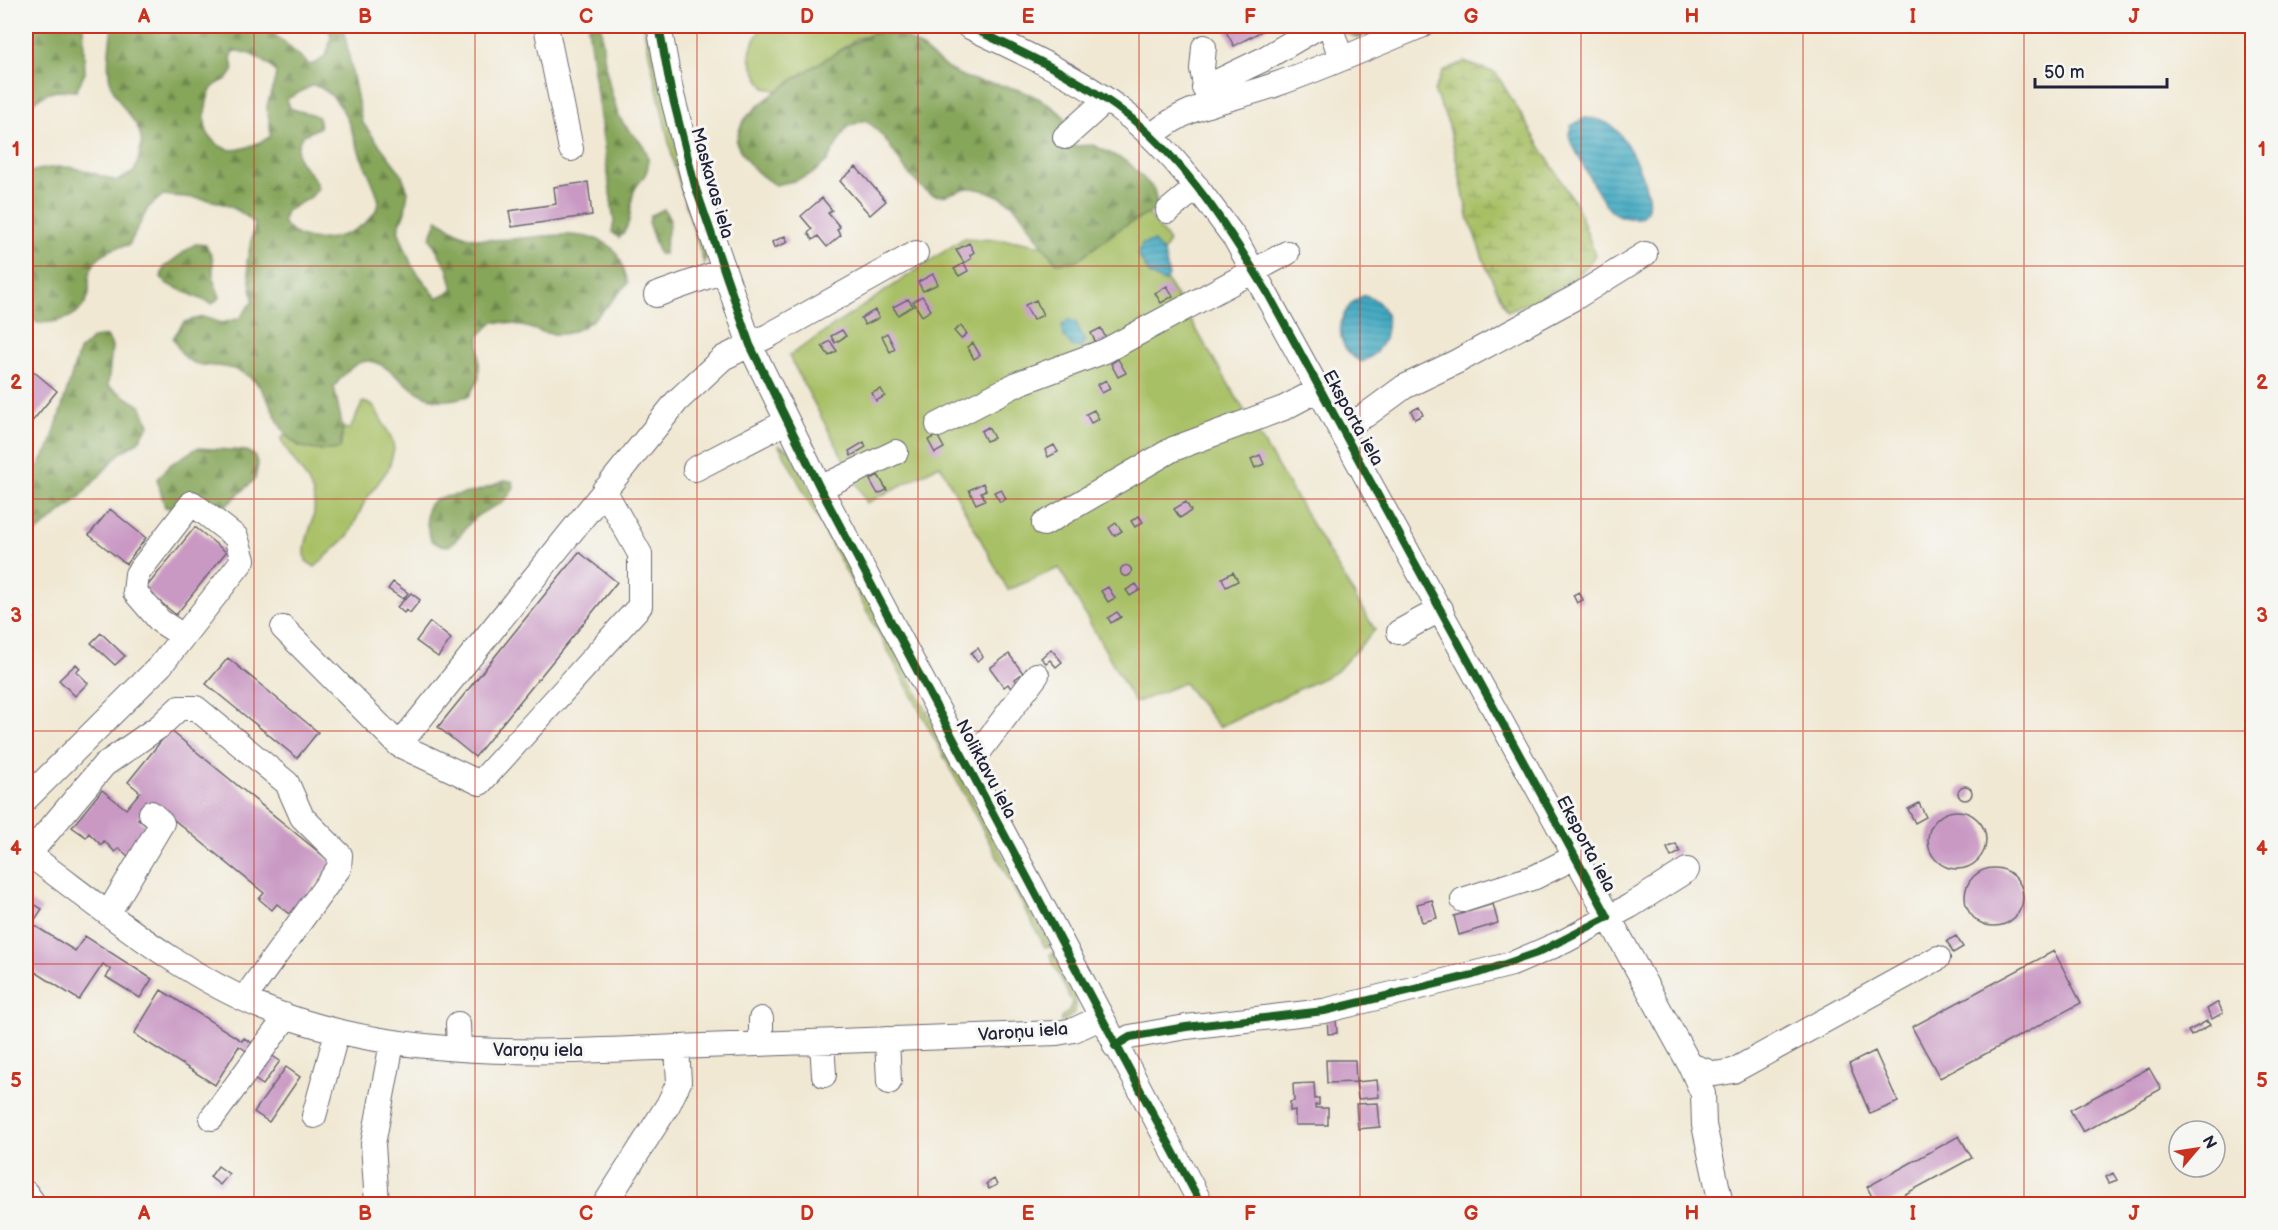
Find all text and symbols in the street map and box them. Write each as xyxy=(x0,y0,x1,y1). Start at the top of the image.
text: A xyxy=(137,5,151,29)
text: B xyxy=(358,5,372,29)
text: C xyxy=(579,5,593,29)
text: D xyxy=(800,5,814,29)
text: E xyxy=(1022,5,1035,29)
text: F xyxy=(1244,5,1256,29)
text: G xyxy=(1464,5,1479,29)
text: H xyxy=(1685,5,1699,29)
text: I xyxy=(1910,5,1916,29)
text: J xyxy=(2129,5,2141,29)
scale bar xyxy=(2035,51,2167,89)
text: 50 m xyxy=(2044,62,2085,83)
street label: Maskavas iela xyxy=(686,125,738,241)
text: 1 xyxy=(12,138,20,162)
text: 1 xyxy=(2258,138,2266,162)
street label: Eksporta iela xyxy=(1318,367,1388,469)
text: 2 xyxy=(10,371,22,395)
text: 2 xyxy=(2256,371,2268,395)
text: 3 xyxy=(10,604,22,628)
text: 3 xyxy=(2256,604,2268,628)
street label: Noliktavu iela xyxy=(951,716,1021,822)
street label: Eksporta iela xyxy=(1552,792,1620,896)
text: 4 xyxy=(10,837,22,861)
text: 4 xyxy=(2256,837,2268,861)
street label: Varoņu iela xyxy=(977,1018,1069,1046)
street label: Varoņu iela xyxy=(493,1040,583,1061)
text: 5 xyxy=(10,1069,22,1093)
text: 5 xyxy=(2256,1069,2268,1093)
north arrow xyxy=(2167,1119,2227,1179)
text: N xyxy=(2198,1133,2220,1152)
text: A xyxy=(137,1202,151,1226)
text: B xyxy=(358,1202,372,1226)
text: C xyxy=(579,1202,593,1226)
text: D xyxy=(800,1202,814,1226)
text: E xyxy=(1022,1202,1035,1226)
text: F xyxy=(1244,1202,1256,1226)
text: G xyxy=(1464,1202,1479,1226)
text: H xyxy=(1685,1202,1699,1226)
text: I xyxy=(1910,1202,1916,1226)
text: J xyxy=(2129,1202,2141,1226)

